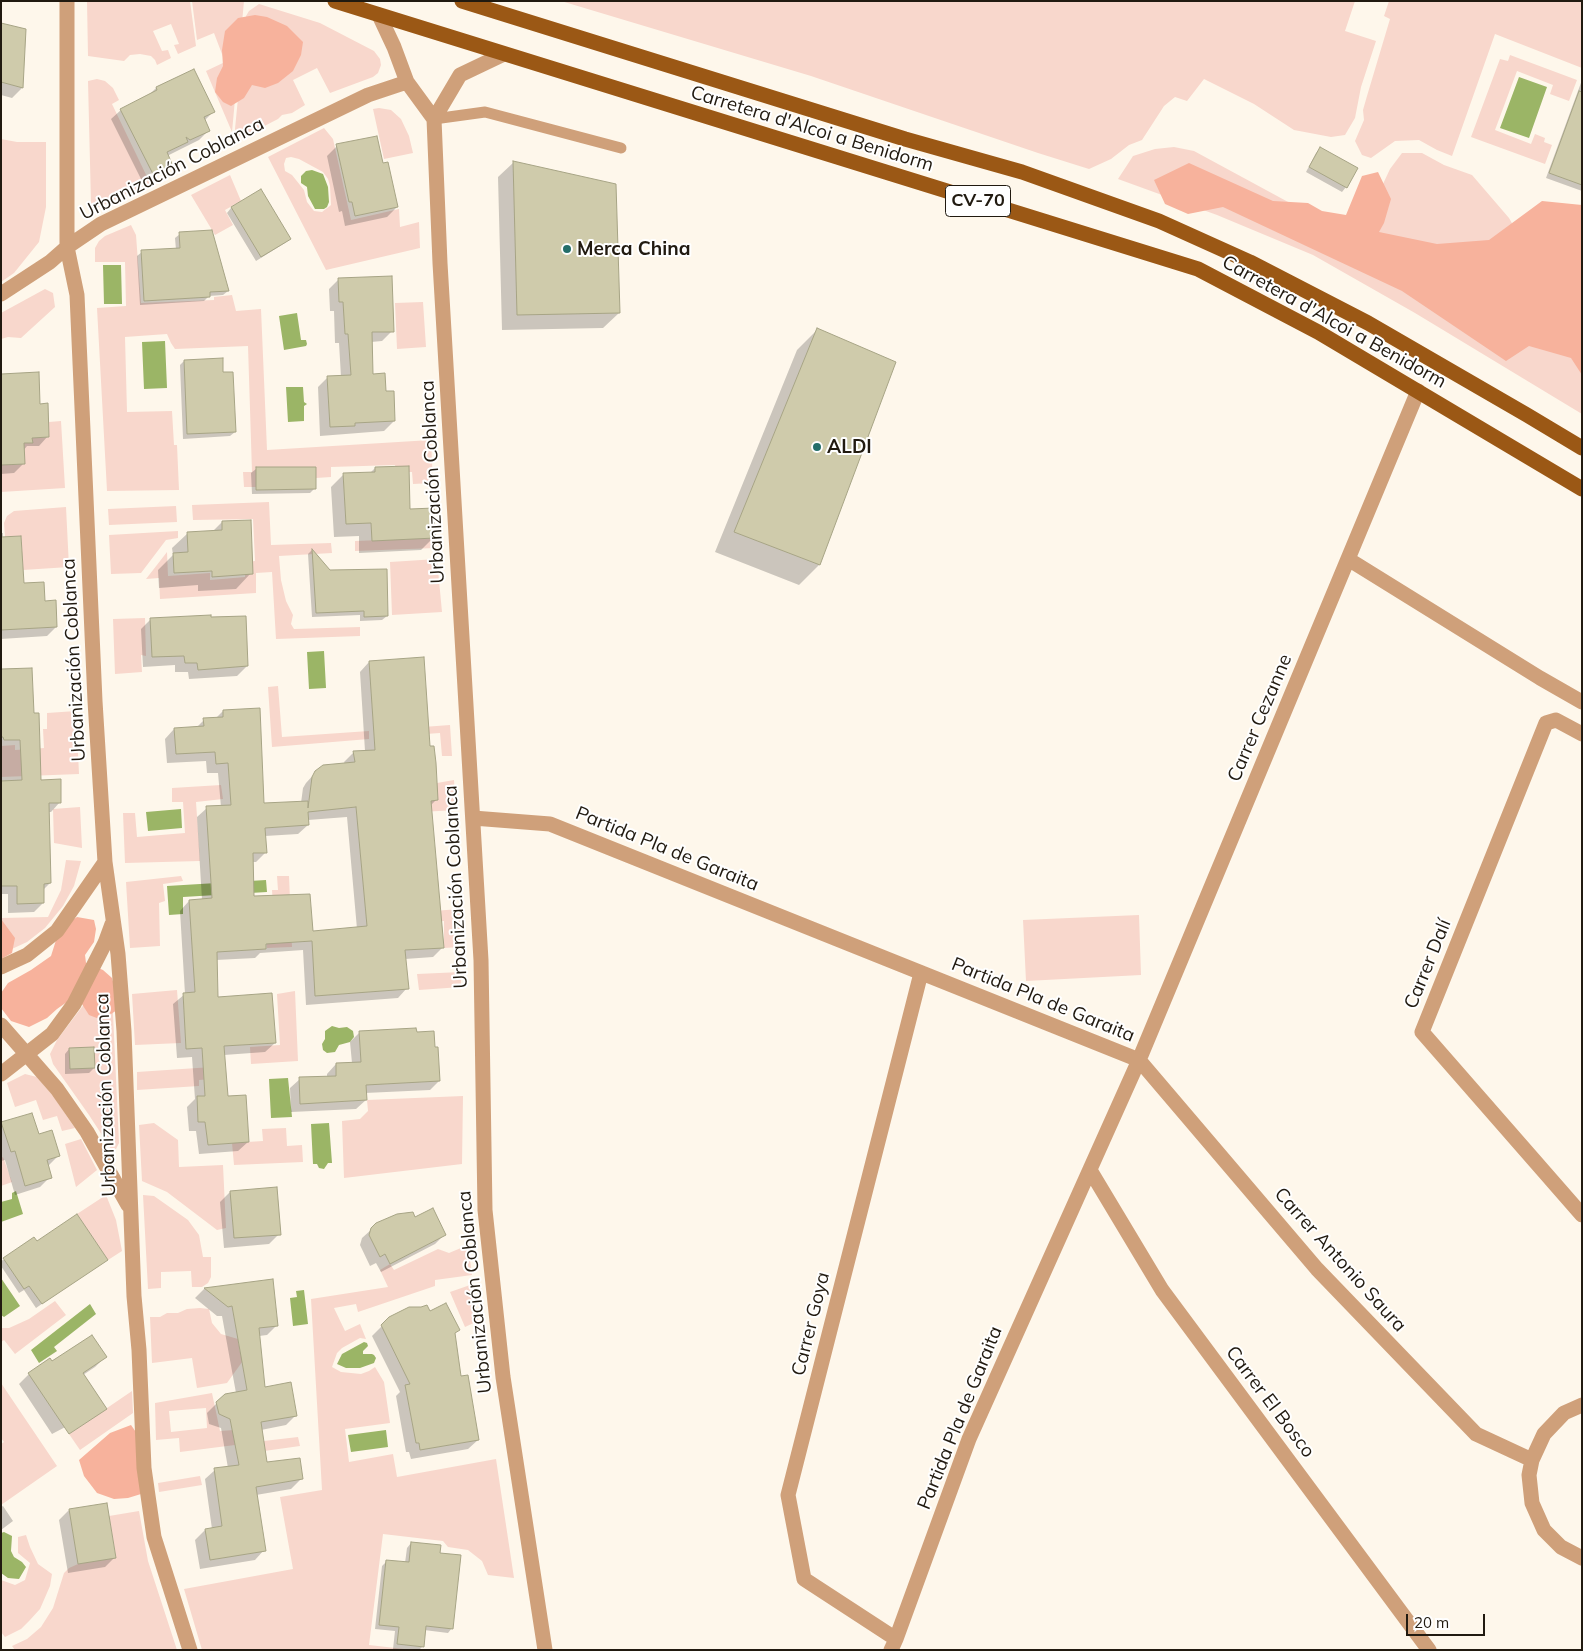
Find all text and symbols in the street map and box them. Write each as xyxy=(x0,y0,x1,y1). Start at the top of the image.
street label: Carretera d'Alcoi a Benidorm xyxy=(688,81,936,177)
street label: Urbanización Coblanca xyxy=(76,113,268,225)
road number: CV-70 xyxy=(946,186,1010,217)
place label: Merca China xyxy=(577,238,690,260)
marker: Merca China xyxy=(561,243,573,255)
street label: Carretera d'Alcoi a Benidorm xyxy=(1218,251,1450,393)
street label: Urbanización Coblanca xyxy=(416,380,450,584)
place label: ALDI xyxy=(827,436,872,458)
marker: ALDI xyxy=(811,441,823,453)
street label: Urbanización Coblanca xyxy=(57,558,91,762)
street label: Carrer Cezanne xyxy=(1223,651,1297,785)
street label: Urbanización Coblanca xyxy=(439,785,473,989)
street label: Partida Pla de Garaita xyxy=(572,802,762,896)
street label: Carrer Dalí xyxy=(1400,916,1456,1012)
street label: Partida Pla de Garaita xyxy=(948,953,1138,1047)
street label: Urbanización Coblanca xyxy=(91,993,121,1197)
street label: Carrer Antonio Saura xyxy=(1269,1183,1411,1337)
street label: Urbanización Coblanca xyxy=(453,1190,497,1394)
street label: Carrer Goya xyxy=(787,1270,835,1378)
street label: Partida Pla de Garaita xyxy=(913,1323,1007,1513)
street label: Carrer El Bosco xyxy=(1221,1342,1319,1462)
scale bar xyxy=(1408,1604,1487,1636)
text: 20 m xyxy=(1414,1613,1449,1632)

